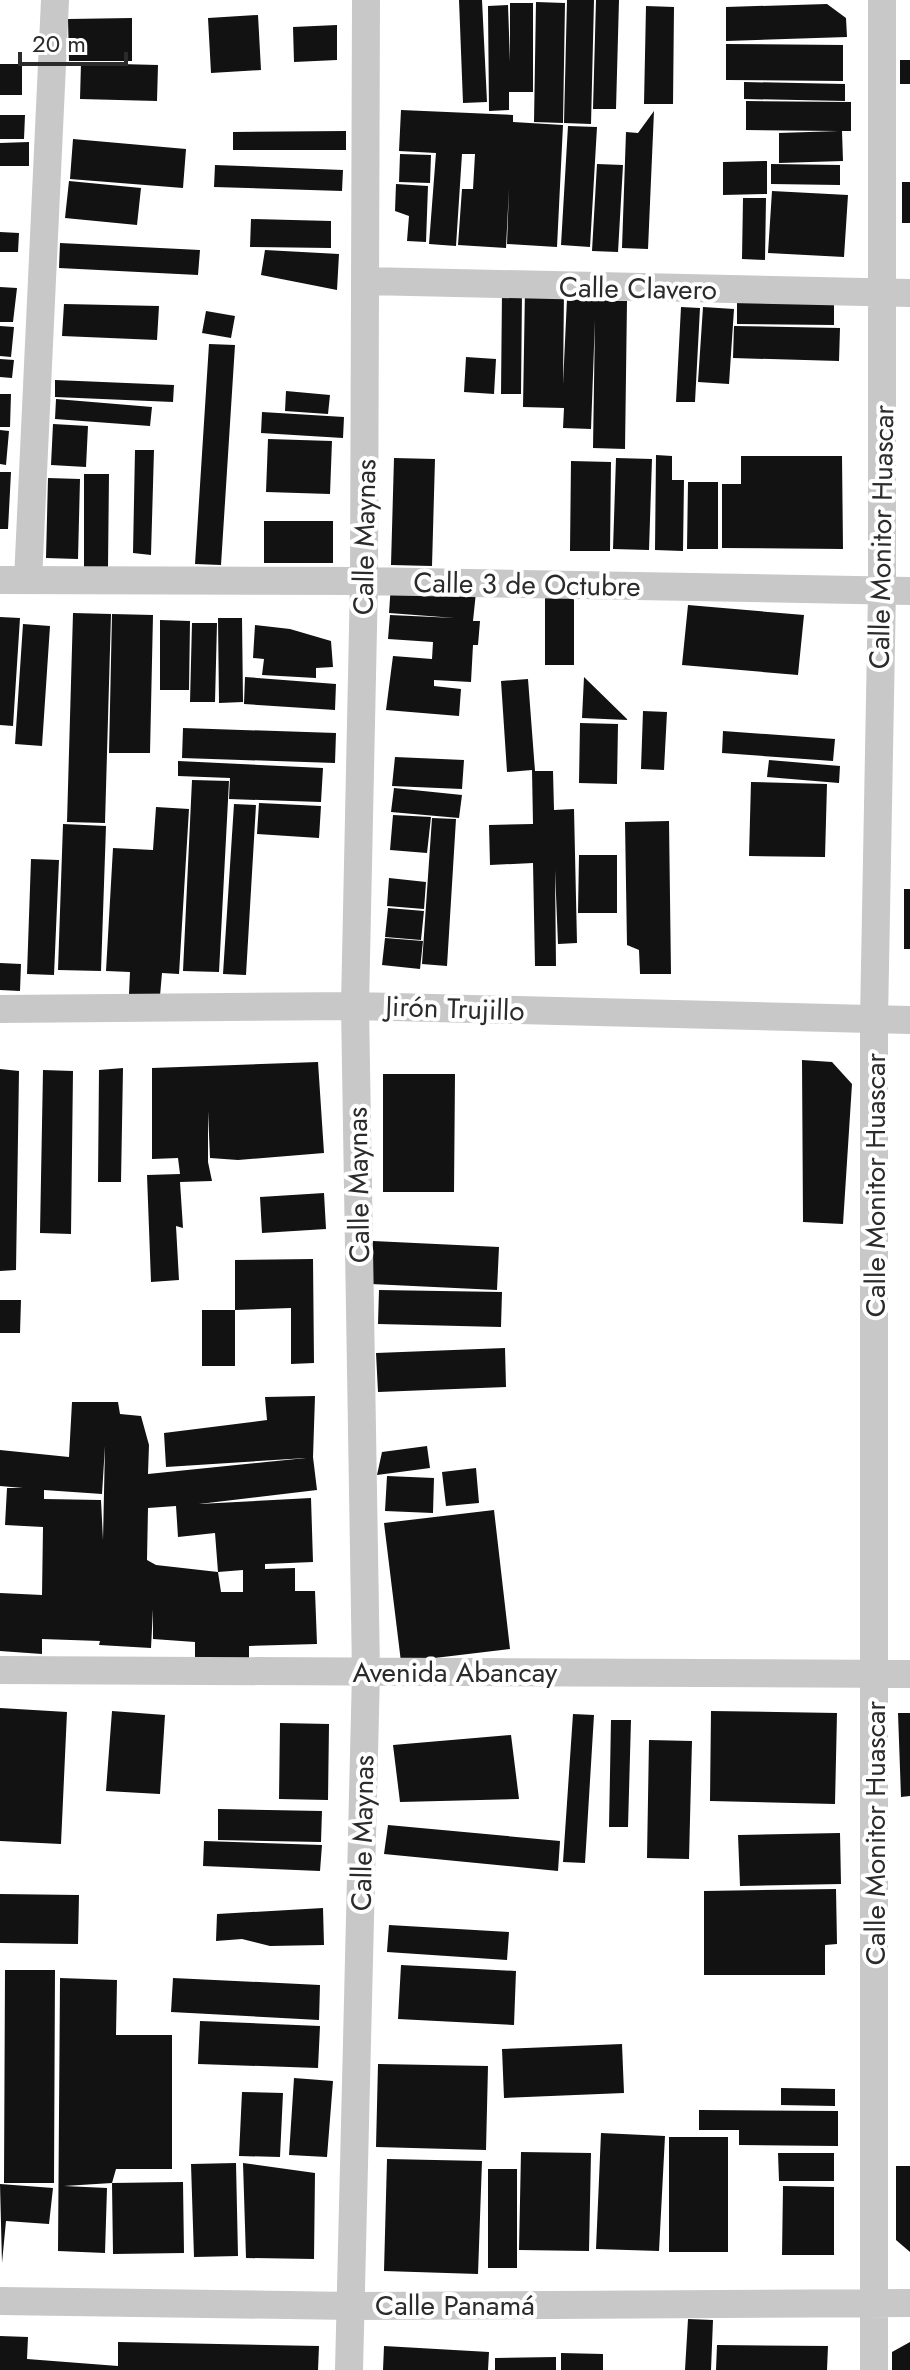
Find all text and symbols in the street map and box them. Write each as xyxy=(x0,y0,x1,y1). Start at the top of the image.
scale bar xyxy=(20,16,126,66)
text: 20 m xyxy=(32,26,86,61)
street label: Calle Clavero xyxy=(559,267,717,310)
street label: Calle Monitor Huascar xyxy=(859,404,904,669)
street label: Calle Maynas xyxy=(343,459,386,615)
street label: Calle 3 de Octubre xyxy=(413,562,641,607)
street label: Jirón Trujillo xyxy=(381,985,525,1031)
street label: Calle Monitor Huascar xyxy=(855,1052,896,1317)
street label: Calle Maynas xyxy=(337,1107,380,1263)
street label: Avenida Abancay xyxy=(353,1652,558,1693)
street label: Calle Monitor Huascar xyxy=(855,1700,896,1965)
street label: Calle Maynas xyxy=(341,1755,384,1911)
street label: Calle Panamá xyxy=(375,2285,535,2326)

